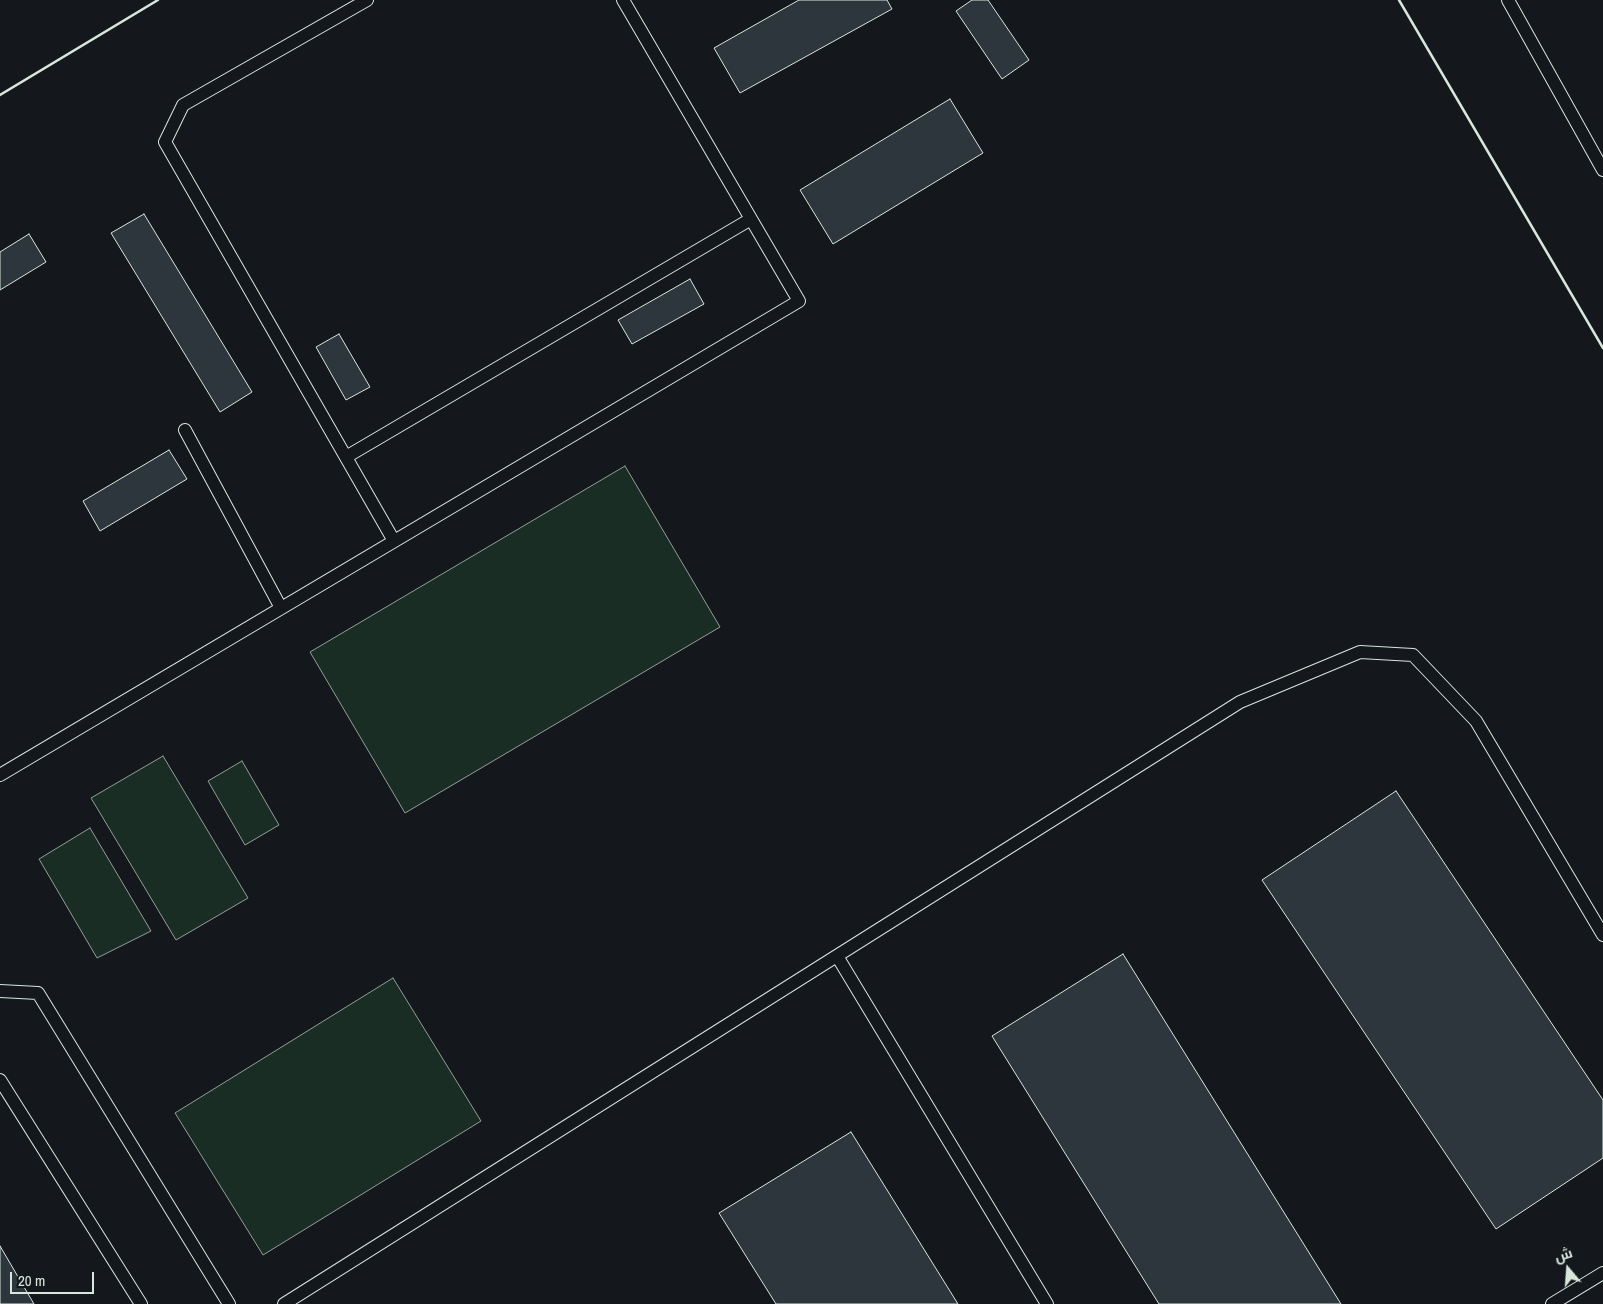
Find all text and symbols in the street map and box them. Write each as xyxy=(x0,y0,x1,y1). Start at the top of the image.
text: ش xyxy=(1552,1243,1575,1266)
north arrow xyxy=(1543,1244,1593,1294)
scale bar xyxy=(12,1262,96,1294)
text: 20 m xyxy=(18,1270,45,1291)

